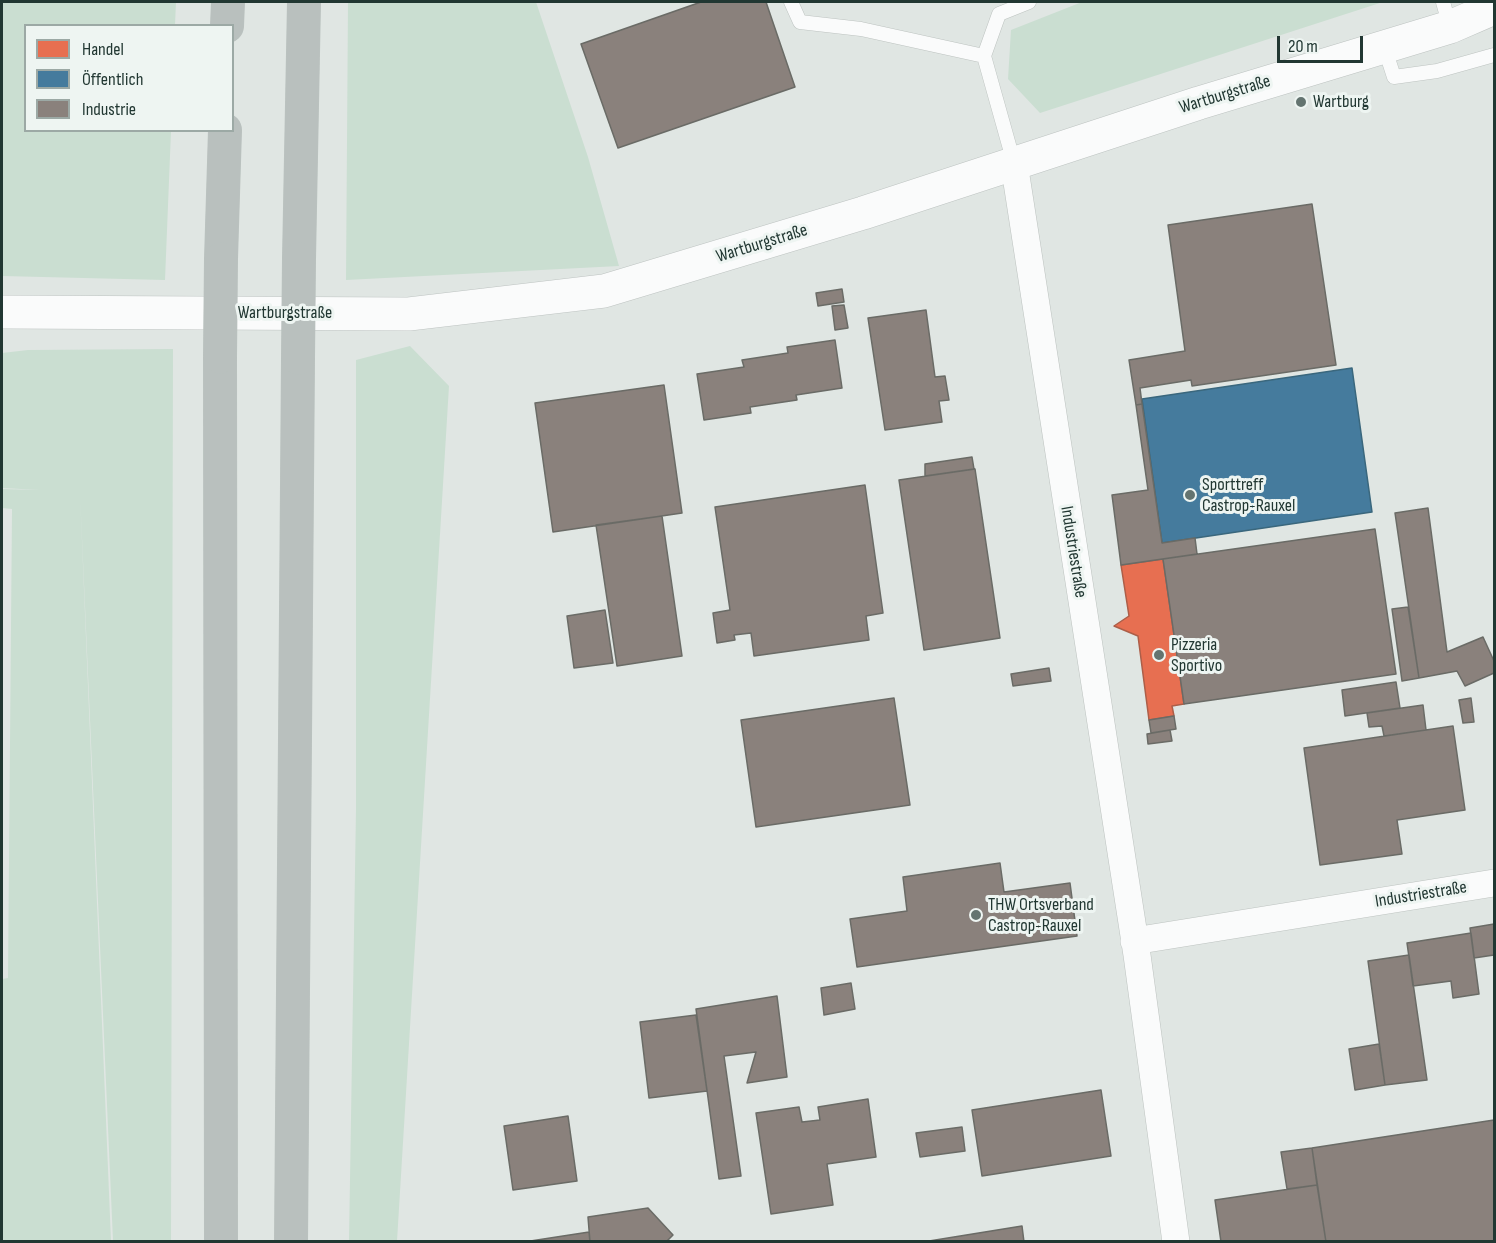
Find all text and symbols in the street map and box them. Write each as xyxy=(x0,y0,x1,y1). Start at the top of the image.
legend xyxy=(24,24,234,132)
scale bar xyxy=(1280,24,1366,62)
text: 20 m xyxy=(1288,36,1318,57)
text: Handel xyxy=(82,39,124,60)
text: Öffentlich xyxy=(82,69,143,90)
street label: Wartburgstraße xyxy=(1177,71,1273,119)
place label: Wartburg xyxy=(1313,91,1369,113)
marker: Wartburg xyxy=(1294,95,1308,109)
text: Industrie xyxy=(82,99,136,120)
street label: Wartburgstraße xyxy=(714,220,810,268)
street label: Wartburgstraße xyxy=(238,302,332,324)
place label: Sporttreff Castrop-Rauxel xyxy=(1202,474,1295,516)
marker: Sporttreff Castrop-Rauxel xyxy=(1183,488,1197,502)
street label: Industriestraße xyxy=(1055,505,1091,599)
place label: Pizzeria Sportivo xyxy=(1171,634,1222,676)
marker: Pizzeria Sportivo xyxy=(1152,648,1166,662)
street label: Industriestraße xyxy=(1374,877,1468,913)
place label: THW Ortsverband Castrop-Rauxel xyxy=(988,894,1094,936)
marker: THW Ortsverband Castrop-Rauxel xyxy=(969,908,983,922)

